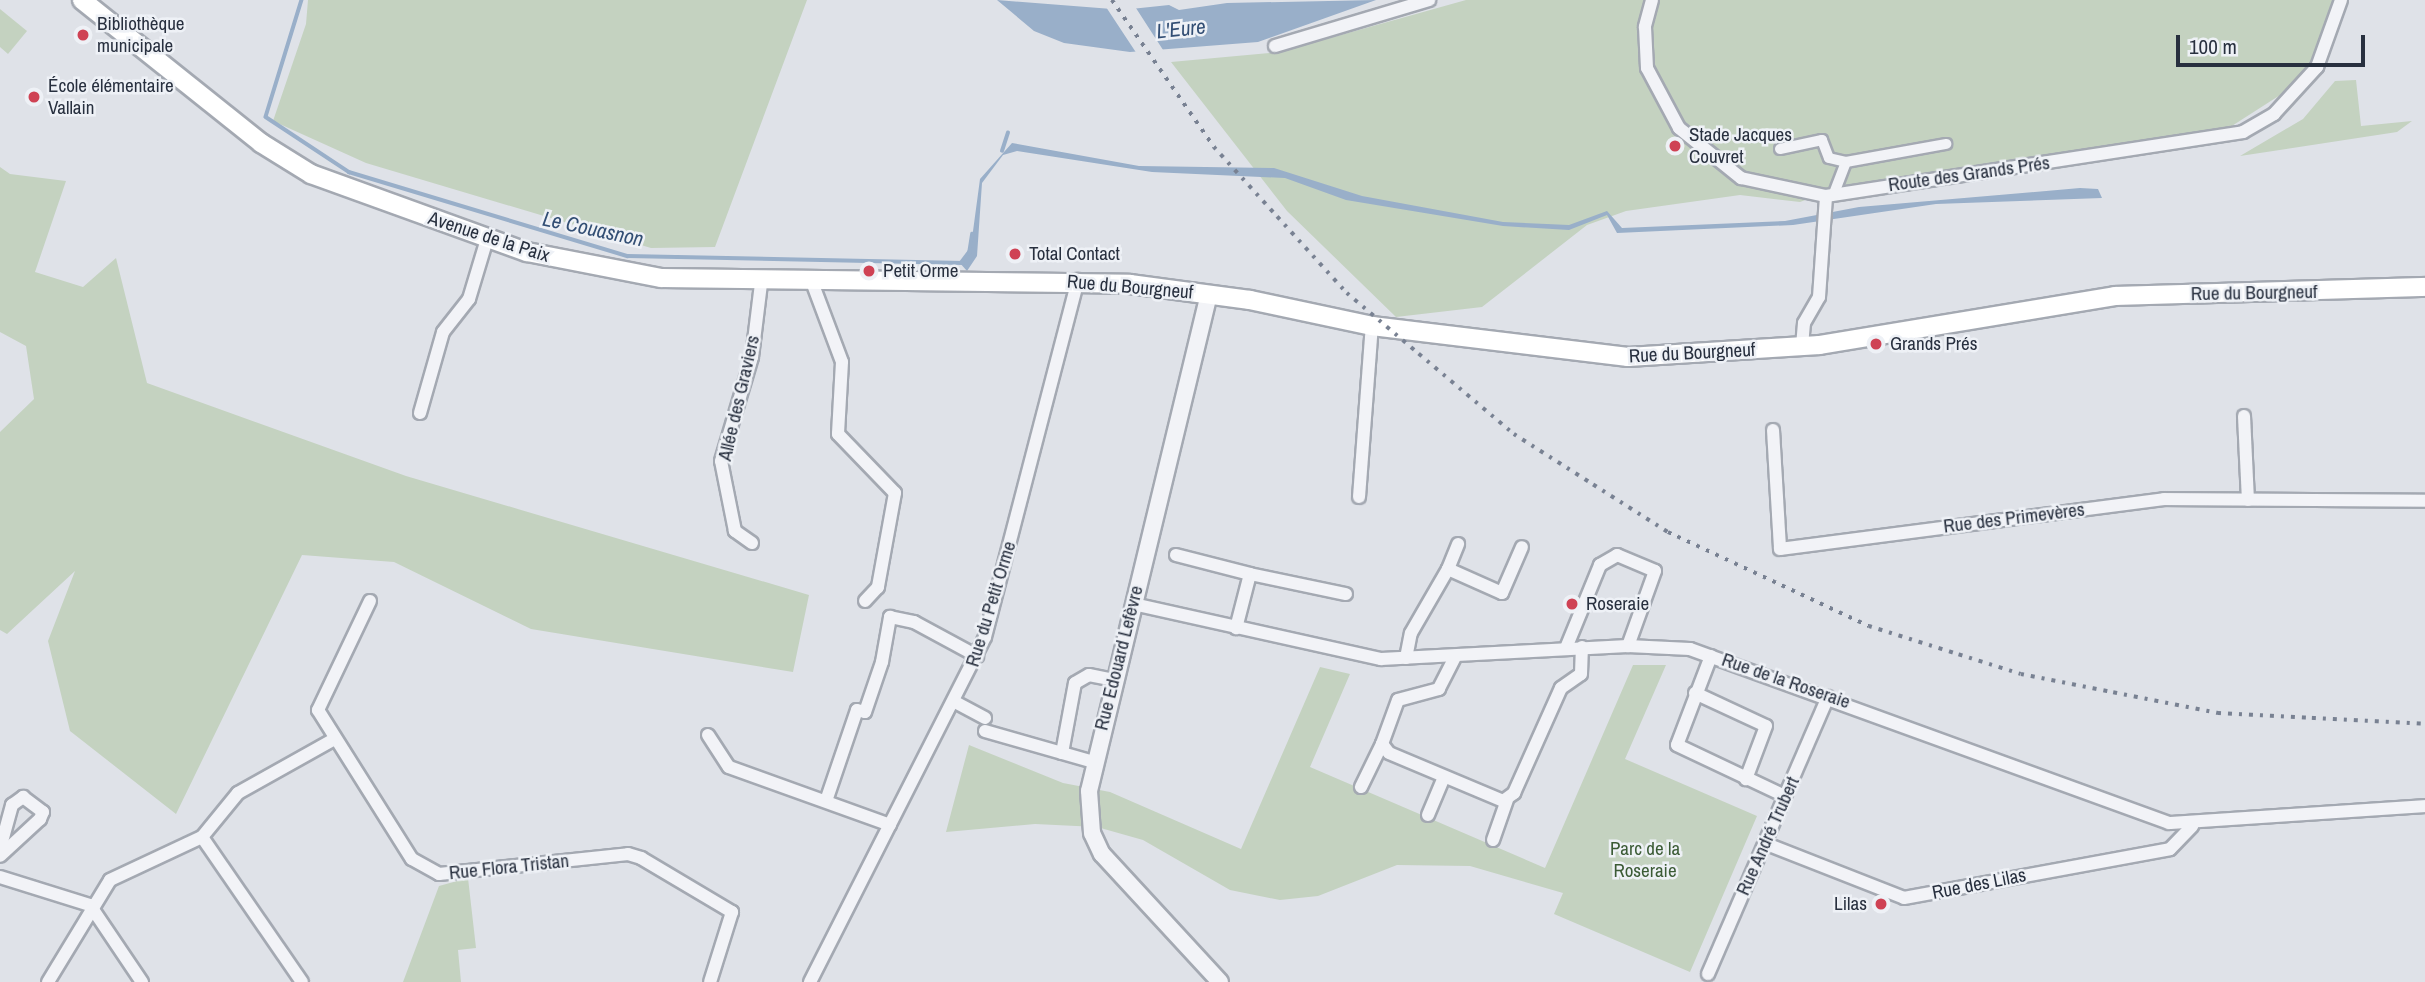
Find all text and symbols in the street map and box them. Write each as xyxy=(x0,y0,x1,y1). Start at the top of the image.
place label: Bibliothèque municipale xyxy=(97,13,184,57)
water label: L'Eure xyxy=(1155,14,1207,44)
scale bar xyxy=(2180,21,2369,65)
marker: Bibliothèque municipale xyxy=(75,27,91,43)
text: 100 m xyxy=(2189,32,2237,61)
place label: École élémentaire Vallain xyxy=(48,75,174,119)
marker: École élémentaire Vallain xyxy=(26,89,42,105)
place label: Stade Jacques Couvret xyxy=(1689,124,1792,168)
marker: Stade Jacques Couvret xyxy=(1667,138,1683,154)
street label: Route des Grands Prés xyxy=(1887,151,2051,197)
water label: Le Couasnon xyxy=(540,206,646,252)
street label: Avenue de la Paix xyxy=(425,207,553,267)
place label: Total Contact xyxy=(1029,243,1120,265)
marker: Total Contact xyxy=(1007,246,1023,262)
place label: Petit Orme xyxy=(883,260,958,282)
marker: Petit Orme xyxy=(861,263,877,279)
street label: Rue du Bourgneuf xyxy=(1066,270,1194,304)
street label: Rue du Bourgneuf xyxy=(2191,280,2317,306)
street label: Allée des Graviers xyxy=(713,333,765,463)
place label: Grands Prés xyxy=(1890,333,1977,355)
marker: Grands Prés xyxy=(1868,336,1884,352)
street label: Rue du Bourgneuf xyxy=(1628,338,1756,368)
street label: Rue des Primevères xyxy=(1942,498,2086,538)
street label: Rue du Petit Orme xyxy=(961,539,1021,669)
street label: Rue Edouard Lefèvre xyxy=(1090,583,1148,733)
place label: Roseraie xyxy=(1586,593,1649,615)
marker: Roseraie xyxy=(1564,596,1580,612)
street label: Rue de la Roseraie xyxy=(1719,648,1853,714)
street label: Rue André Trubert xyxy=(1731,773,1805,899)
park label: Parc de la Roseraie xyxy=(1610,838,1680,882)
street label: Rue Flora Tristan xyxy=(448,849,570,885)
street label: Rue des Lilas xyxy=(1930,864,2028,904)
place label: Lilas xyxy=(1834,893,1867,915)
marker: Lilas xyxy=(1873,896,1889,912)

